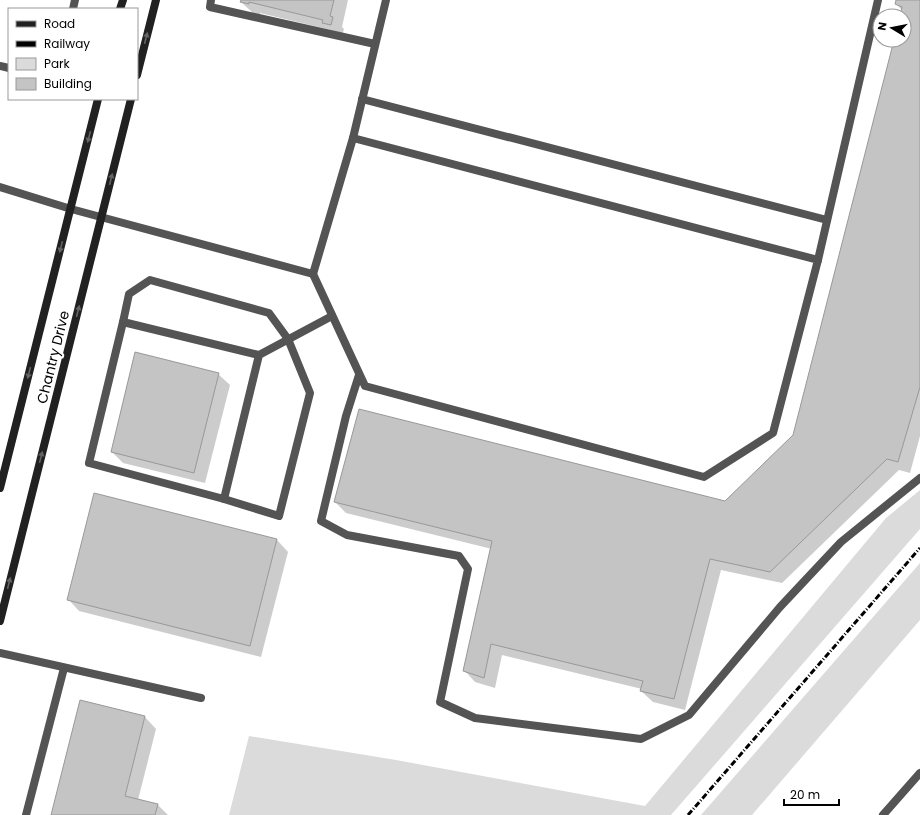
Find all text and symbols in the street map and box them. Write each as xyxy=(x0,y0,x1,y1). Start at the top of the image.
legend xyxy=(8,8,138,100)
north arrow xyxy=(872,8,912,48)
text: Road xyxy=(44,15,75,32)
text: N xyxy=(874,21,891,32)
one-way arrow xyxy=(144,31,150,44)
text: Railway xyxy=(44,35,90,52)
text: Park xyxy=(44,55,71,72)
text: Building xyxy=(44,75,92,92)
one-way arrow xyxy=(85,131,91,143)
one-way arrow xyxy=(108,173,114,185)
one-way arrow xyxy=(58,241,64,253)
one-way arrow xyxy=(75,305,81,318)
street label: Chantry Drive xyxy=(32,308,74,406)
one-way arrow xyxy=(26,367,32,379)
one-way arrow xyxy=(38,451,44,463)
one-way arrow xyxy=(7,577,13,589)
scale bar xyxy=(784,781,839,807)
text: 20 m xyxy=(790,786,820,803)

